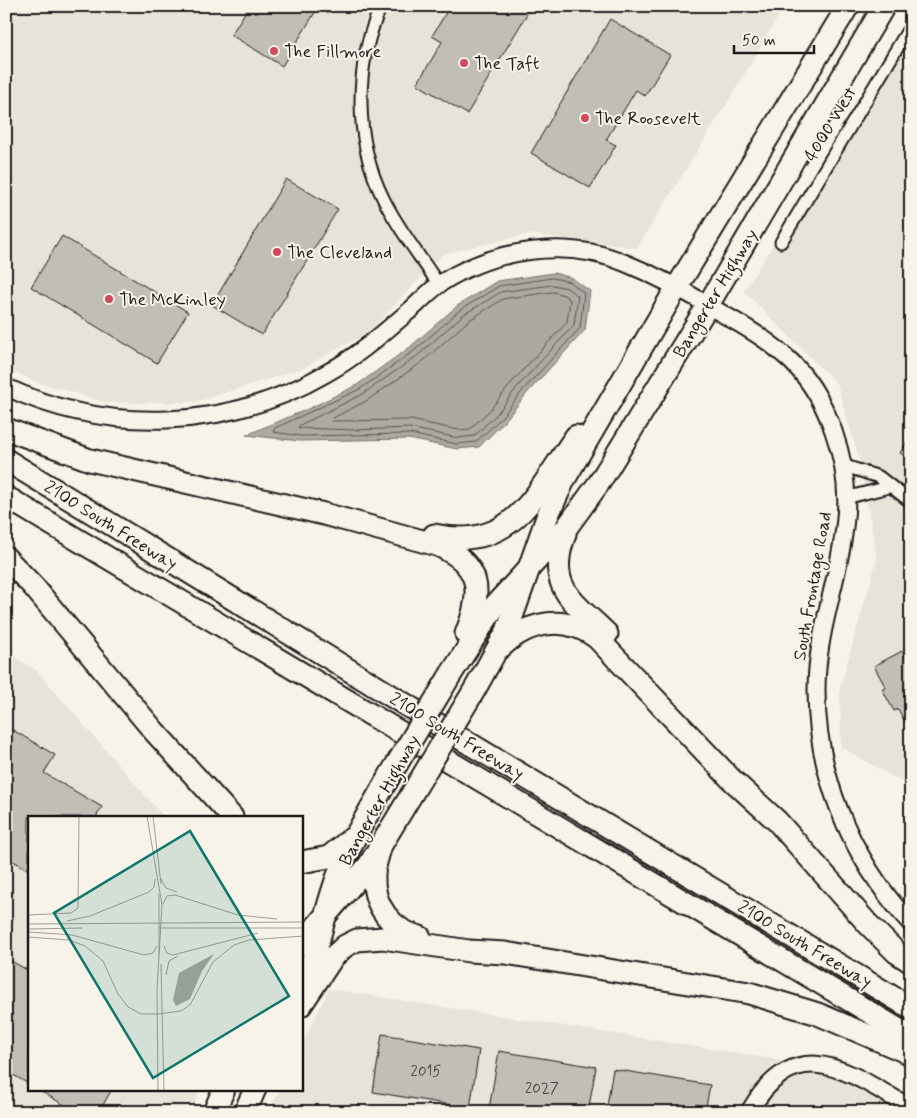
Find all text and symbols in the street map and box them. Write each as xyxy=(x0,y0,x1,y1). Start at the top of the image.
scale bar xyxy=(734,22,814,54)
text: 50 m xyxy=(742,31,776,51)
place label: The Fillmore xyxy=(284,40,382,64)
marker: The Fillmore xyxy=(268,45,280,57)
place label: The Taft xyxy=(474,52,540,76)
marker: The Taft xyxy=(458,57,470,69)
street label: 4000 West xyxy=(799,82,863,166)
place label: The Roosevelt xyxy=(595,107,702,131)
marker: The Roosevelt xyxy=(579,112,591,124)
street label: Bangerter Highway xyxy=(668,225,766,363)
place label: The Cleveland xyxy=(287,241,392,265)
marker: The Cleveland xyxy=(271,246,283,258)
place label: The McKinley xyxy=(119,288,226,312)
marker: The McKinley xyxy=(103,293,115,305)
street label: 2100 South Freeway xyxy=(39,475,182,576)
street label: South Frontage Road xyxy=(788,510,839,663)
street label: 2100 South Freeway xyxy=(385,687,528,786)
street label: Bangerter Highway xyxy=(334,731,428,871)
inset map xyxy=(28,816,302,1090)
street label: 2100 South Freeway xyxy=(733,895,876,994)
house number: 2015 xyxy=(411,1062,441,1082)
house number: 2027 xyxy=(525,1079,559,1099)

